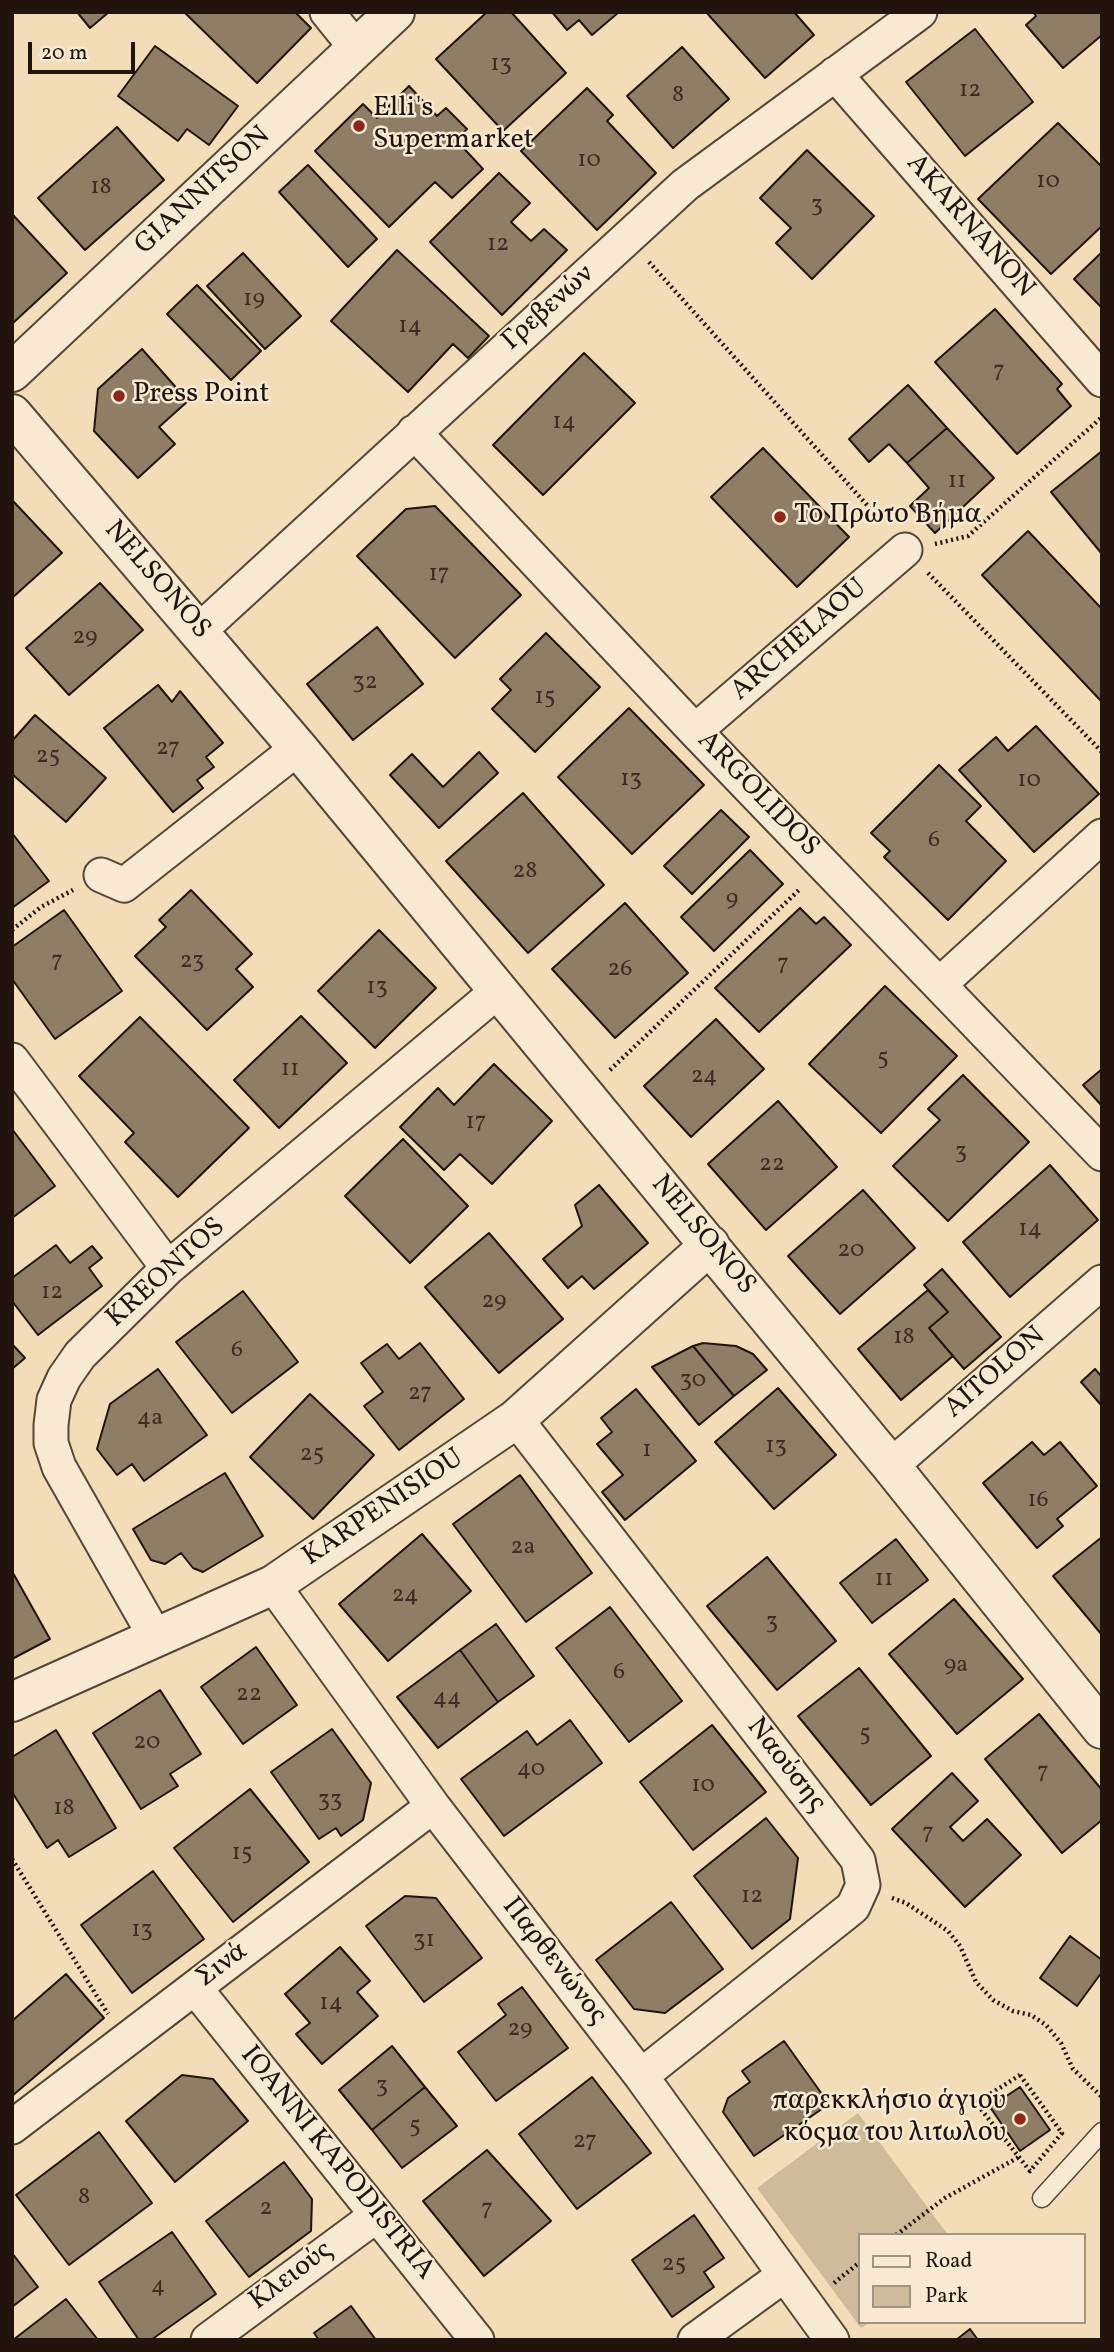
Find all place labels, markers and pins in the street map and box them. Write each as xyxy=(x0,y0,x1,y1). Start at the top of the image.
place label: Elli's Supermarket xyxy=(373,93,534,159)
marker: Elli's Supermarket xyxy=(351,118,367,134)
place label: Press Point xyxy=(133,379,269,413)
marker: Press Point xyxy=(111,388,127,404)
place label: Το Πρώτο Βήμα xyxy=(794,500,981,534)
marker: Το Πρώτο Βήμα xyxy=(772,509,788,525)
place label: παρεκκλήσιο άγιου κόςμα του λιτωλου xyxy=(772,2086,1006,2152)
marker: παρεκκλήσιο άγιου κόςμα του λιτωλου xyxy=(1012,2111,1028,2127)

